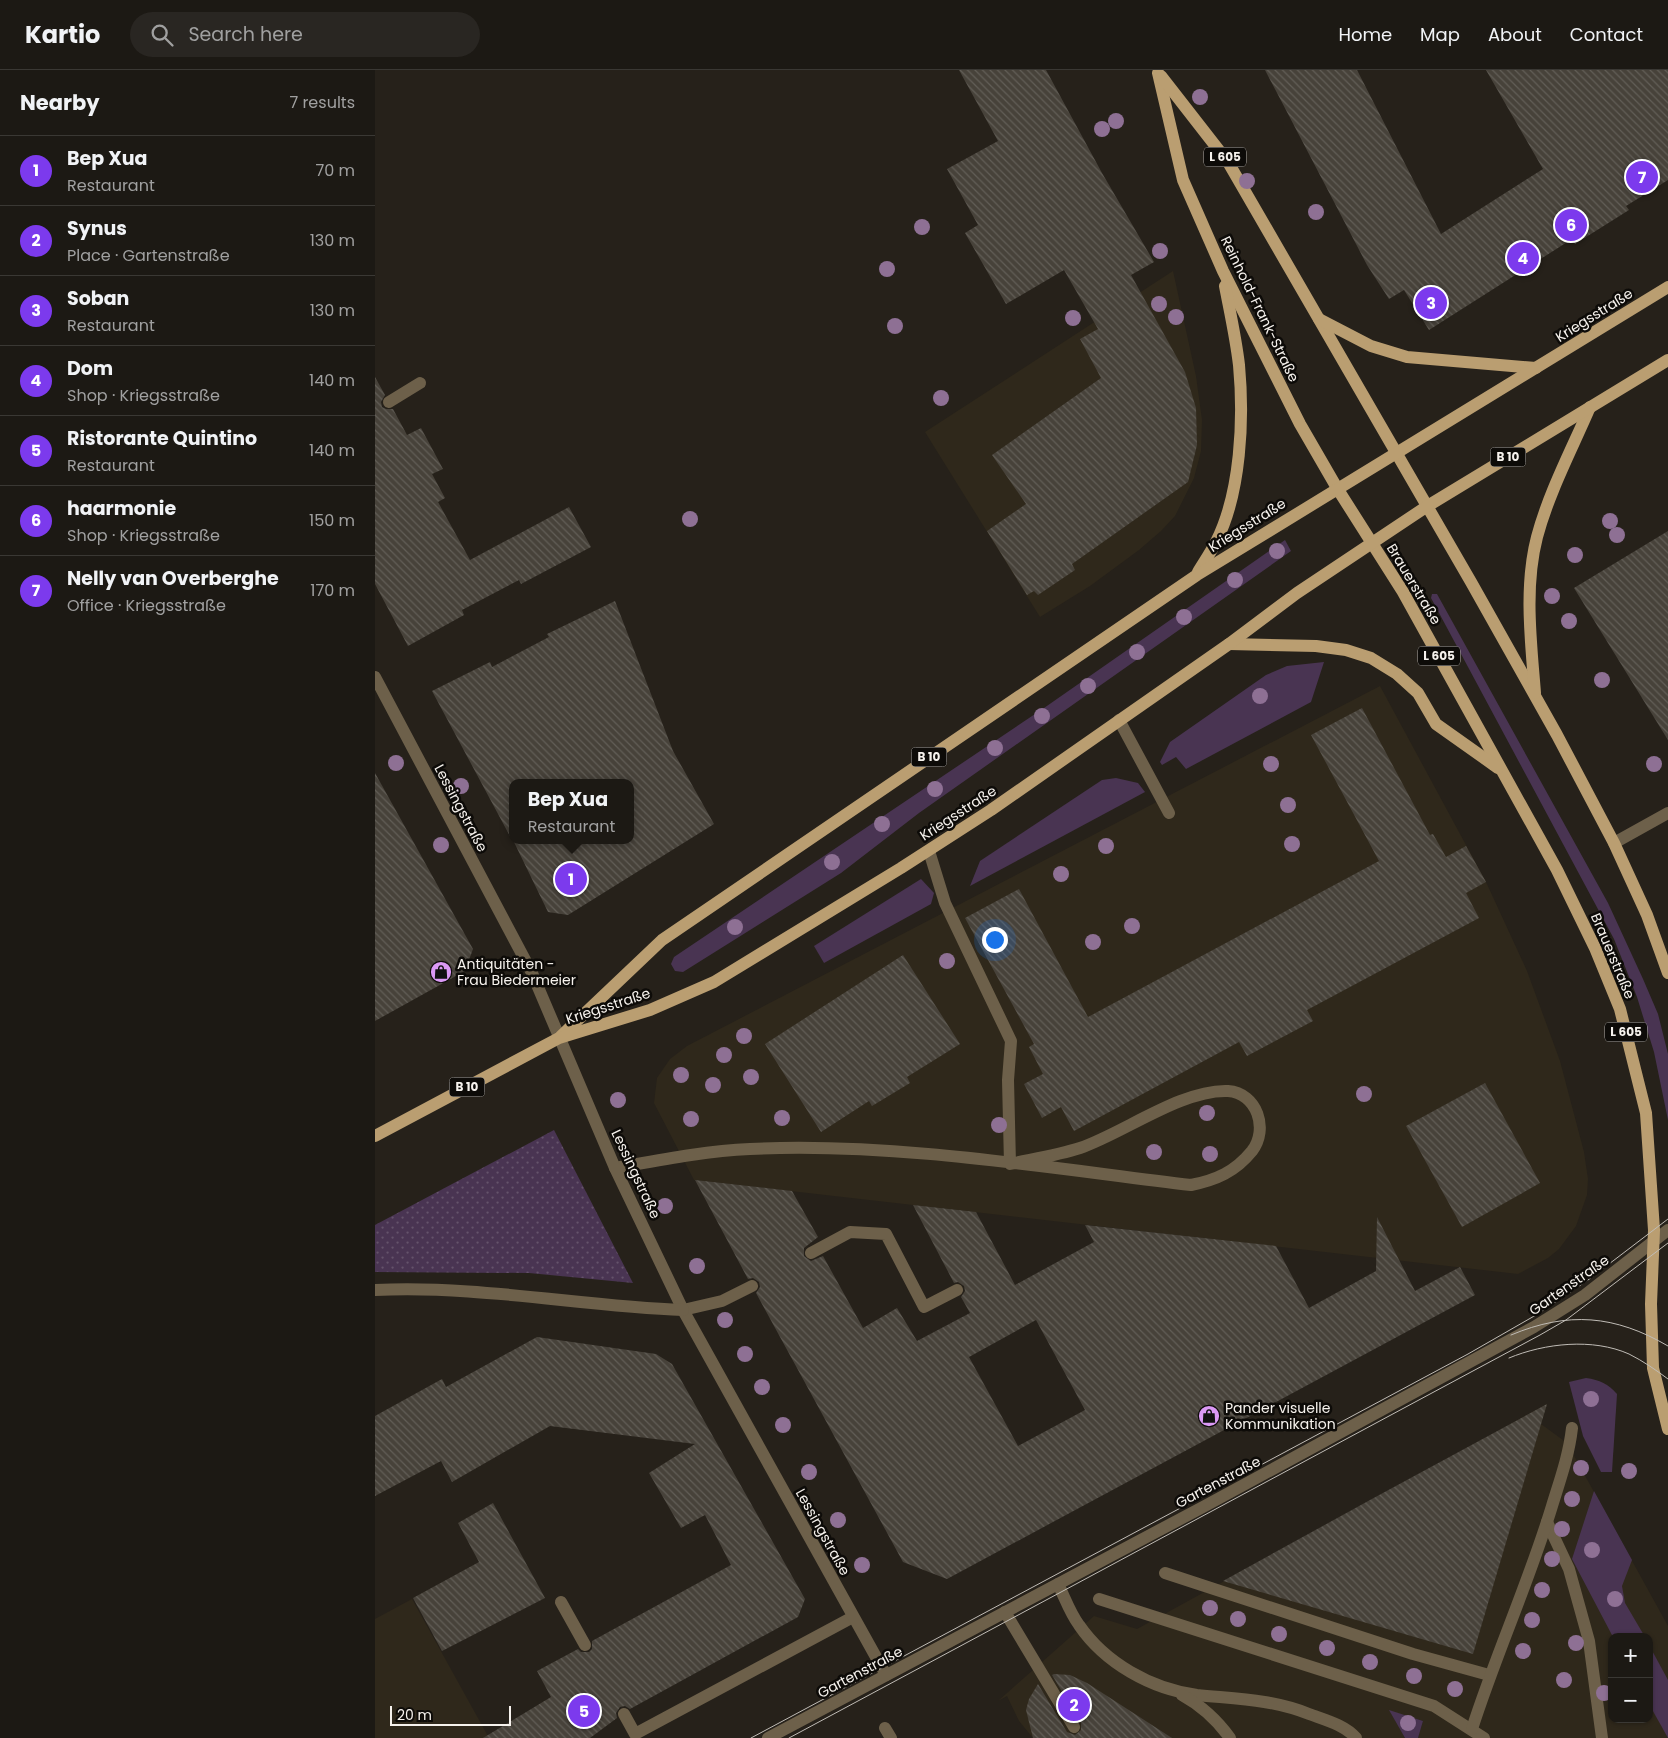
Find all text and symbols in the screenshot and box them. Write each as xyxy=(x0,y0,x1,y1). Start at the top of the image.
search box xyxy=(130,12,480,57)
text: Kartio xyxy=(25,18,100,51)
icon: search xyxy=(148,21,176,49)
text: Search here xyxy=(188,21,303,48)
text: Home xyxy=(1338,22,1392,47)
text: Map xyxy=(1420,22,1460,47)
text: About xyxy=(1488,22,1542,47)
text: Contact xyxy=(1570,22,1643,47)
text: Nearby xyxy=(20,88,100,117)
text: 7 results xyxy=(289,91,355,114)
text: Bep Xua xyxy=(67,145,147,172)
road number: L 605 xyxy=(1204,147,1246,166)
pin: 7 xyxy=(1626,158,1658,196)
text: 1 xyxy=(33,159,39,182)
text: 70 m xyxy=(315,159,355,182)
text: Restaurant xyxy=(67,174,155,197)
pin: 6 xyxy=(1555,206,1587,244)
text: Synus xyxy=(67,215,127,242)
text: 2 xyxy=(31,229,41,252)
text: 130 m xyxy=(310,229,355,252)
street label: Reinhold-Frank-Straße xyxy=(1216,233,1304,386)
pin: 4 xyxy=(1507,239,1539,277)
text: Place · Gartenstraße xyxy=(67,244,230,267)
street label: Kriegsstraße xyxy=(1551,283,1637,347)
pin: 3 xyxy=(1415,284,1447,322)
text: Soban xyxy=(67,285,129,312)
text: 3 xyxy=(31,299,41,322)
text: 130 m xyxy=(310,299,355,322)
text: Restaurant xyxy=(67,314,155,337)
text: Dom xyxy=(67,355,113,382)
text: 4 xyxy=(31,369,41,392)
text: 140 m xyxy=(309,369,355,392)
text: Shop · Kriegsstraße xyxy=(67,384,220,407)
text: Ristorante Quintino xyxy=(67,425,257,452)
text: 5 xyxy=(31,439,41,462)
text: 140 m xyxy=(309,439,355,462)
road number: B 10 xyxy=(1491,448,1525,467)
text: Restaurant xyxy=(67,454,155,477)
street label: Kriegsstraße xyxy=(1204,493,1290,557)
text: haarmonie xyxy=(67,495,176,522)
text: 6 xyxy=(31,509,41,532)
text: 150 m xyxy=(309,509,355,532)
text: Shop · Kriegsstraße xyxy=(67,524,220,547)
street label: Brauerstraße xyxy=(1382,540,1446,629)
text: Nelly van Overberghe xyxy=(67,565,279,592)
text: 7 xyxy=(32,579,40,602)
text: 170 m xyxy=(310,579,355,602)
text: Office · Kriegsstraße xyxy=(67,594,226,617)
road number: L 605 xyxy=(1418,646,1460,666)
road number: B 10 xyxy=(911,748,947,766)
street label: Lessingstraße xyxy=(430,761,493,856)
popup xyxy=(509,779,634,844)
street label: Kriegsstraße xyxy=(916,781,1001,845)
text: Bep Xua xyxy=(528,786,608,813)
text: Restaurant xyxy=(528,815,615,838)
pin: 1 xyxy=(555,860,587,898)
street label: Brauerstraße xyxy=(1586,910,1640,1002)
your location xyxy=(982,927,1008,953)
place label: Antiquitäten - Frau Biedermeier xyxy=(457,954,576,990)
shop icon: Antiquitäten - Frau Biedermeier xyxy=(429,960,453,984)
street label: Kriegsstraße xyxy=(563,983,653,1029)
road number: L 605 xyxy=(1605,1022,1647,1042)
road number: B 10 xyxy=(449,1078,485,1096)
street label: Lessingstraße xyxy=(607,1126,666,1222)
street label: Gartenstraße xyxy=(1525,1250,1613,1320)
place label: Pander visuelle Kommunikation xyxy=(1225,1398,1336,1434)
shop icon: Pander visuelle Kommunikation xyxy=(1197,1404,1221,1428)
street label: Gartenstraße xyxy=(1172,1451,1264,1513)
street label: Lessingstraße xyxy=(791,1485,855,1579)
map controls xyxy=(1608,1633,1653,1723)
button: + xyxy=(1608,1633,1653,1678)
street label: Gartenstraße xyxy=(814,1641,906,1703)
button: − xyxy=(1608,1678,1653,1723)
pin: 2 xyxy=(1058,1686,1090,1724)
pin: 5 xyxy=(568,1692,600,1730)
scale bar xyxy=(390,1703,511,1726)
text: 20 m xyxy=(397,1705,432,1725)

